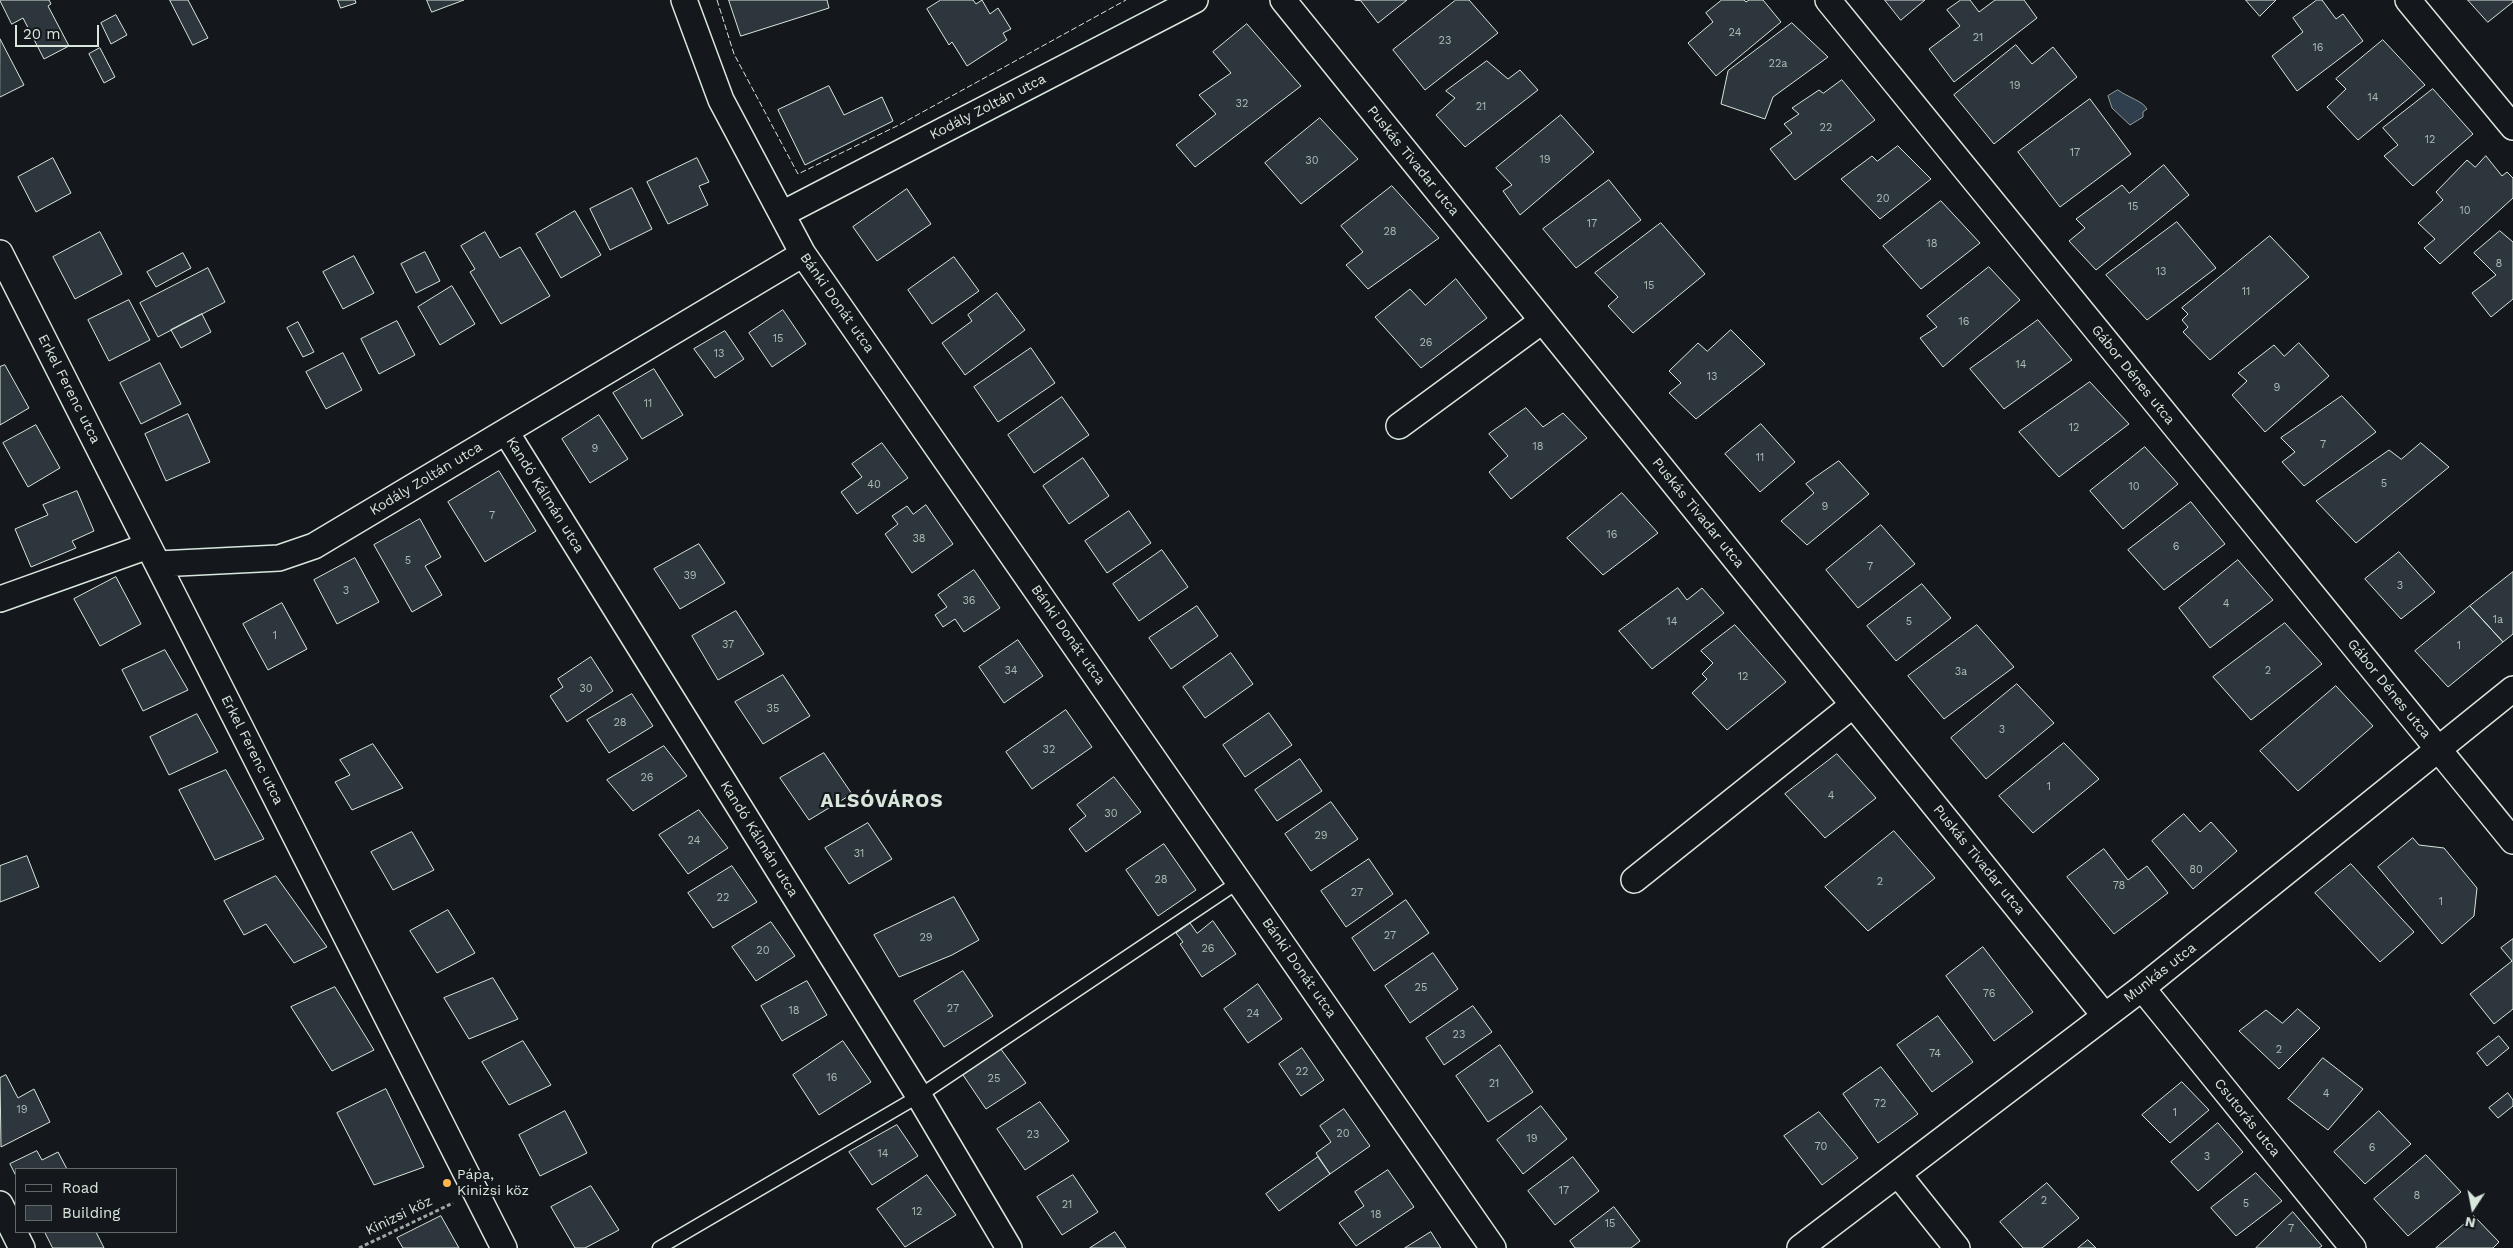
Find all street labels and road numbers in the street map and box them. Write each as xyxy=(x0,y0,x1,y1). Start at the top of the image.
street label: Kodály Zoltán utca xyxy=(927,70,1049,144)
street label: Puskás Tivadar utca xyxy=(1363,103,1463,219)
street label: Bánki Donát utca xyxy=(796,250,878,356)
street label: Gábor Dénes utca xyxy=(2088,322,2178,428)
street label: Erkel Ferenc utca xyxy=(34,332,104,446)
street label: Kandó Kálmán utca xyxy=(502,434,588,556)
street label: Kodály Zoltán utca xyxy=(367,439,485,519)
street label: Puskás Tivadar utca xyxy=(1648,455,1748,571)
street label: Bánki Donát utca xyxy=(1027,582,1109,688)
street label: Gábor Dénes utca xyxy=(2344,636,2434,742)
street label: Erkel Ferenc utca xyxy=(217,693,287,807)
street label: Kandó Kálmán utca xyxy=(716,778,802,900)
street label: Puskás Tivadar utca xyxy=(1929,802,2029,918)
street label: Bánki Donát utca xyxy=(1258,915,1340,1021)
street label: Munkás utca xyxy=(2120,940,2200,1006)
street label: Csutorás utca xyxy=(2210,1076,2284,1160)
street label: Kinizsi köz xyxy=(363,1193,435,1239)

